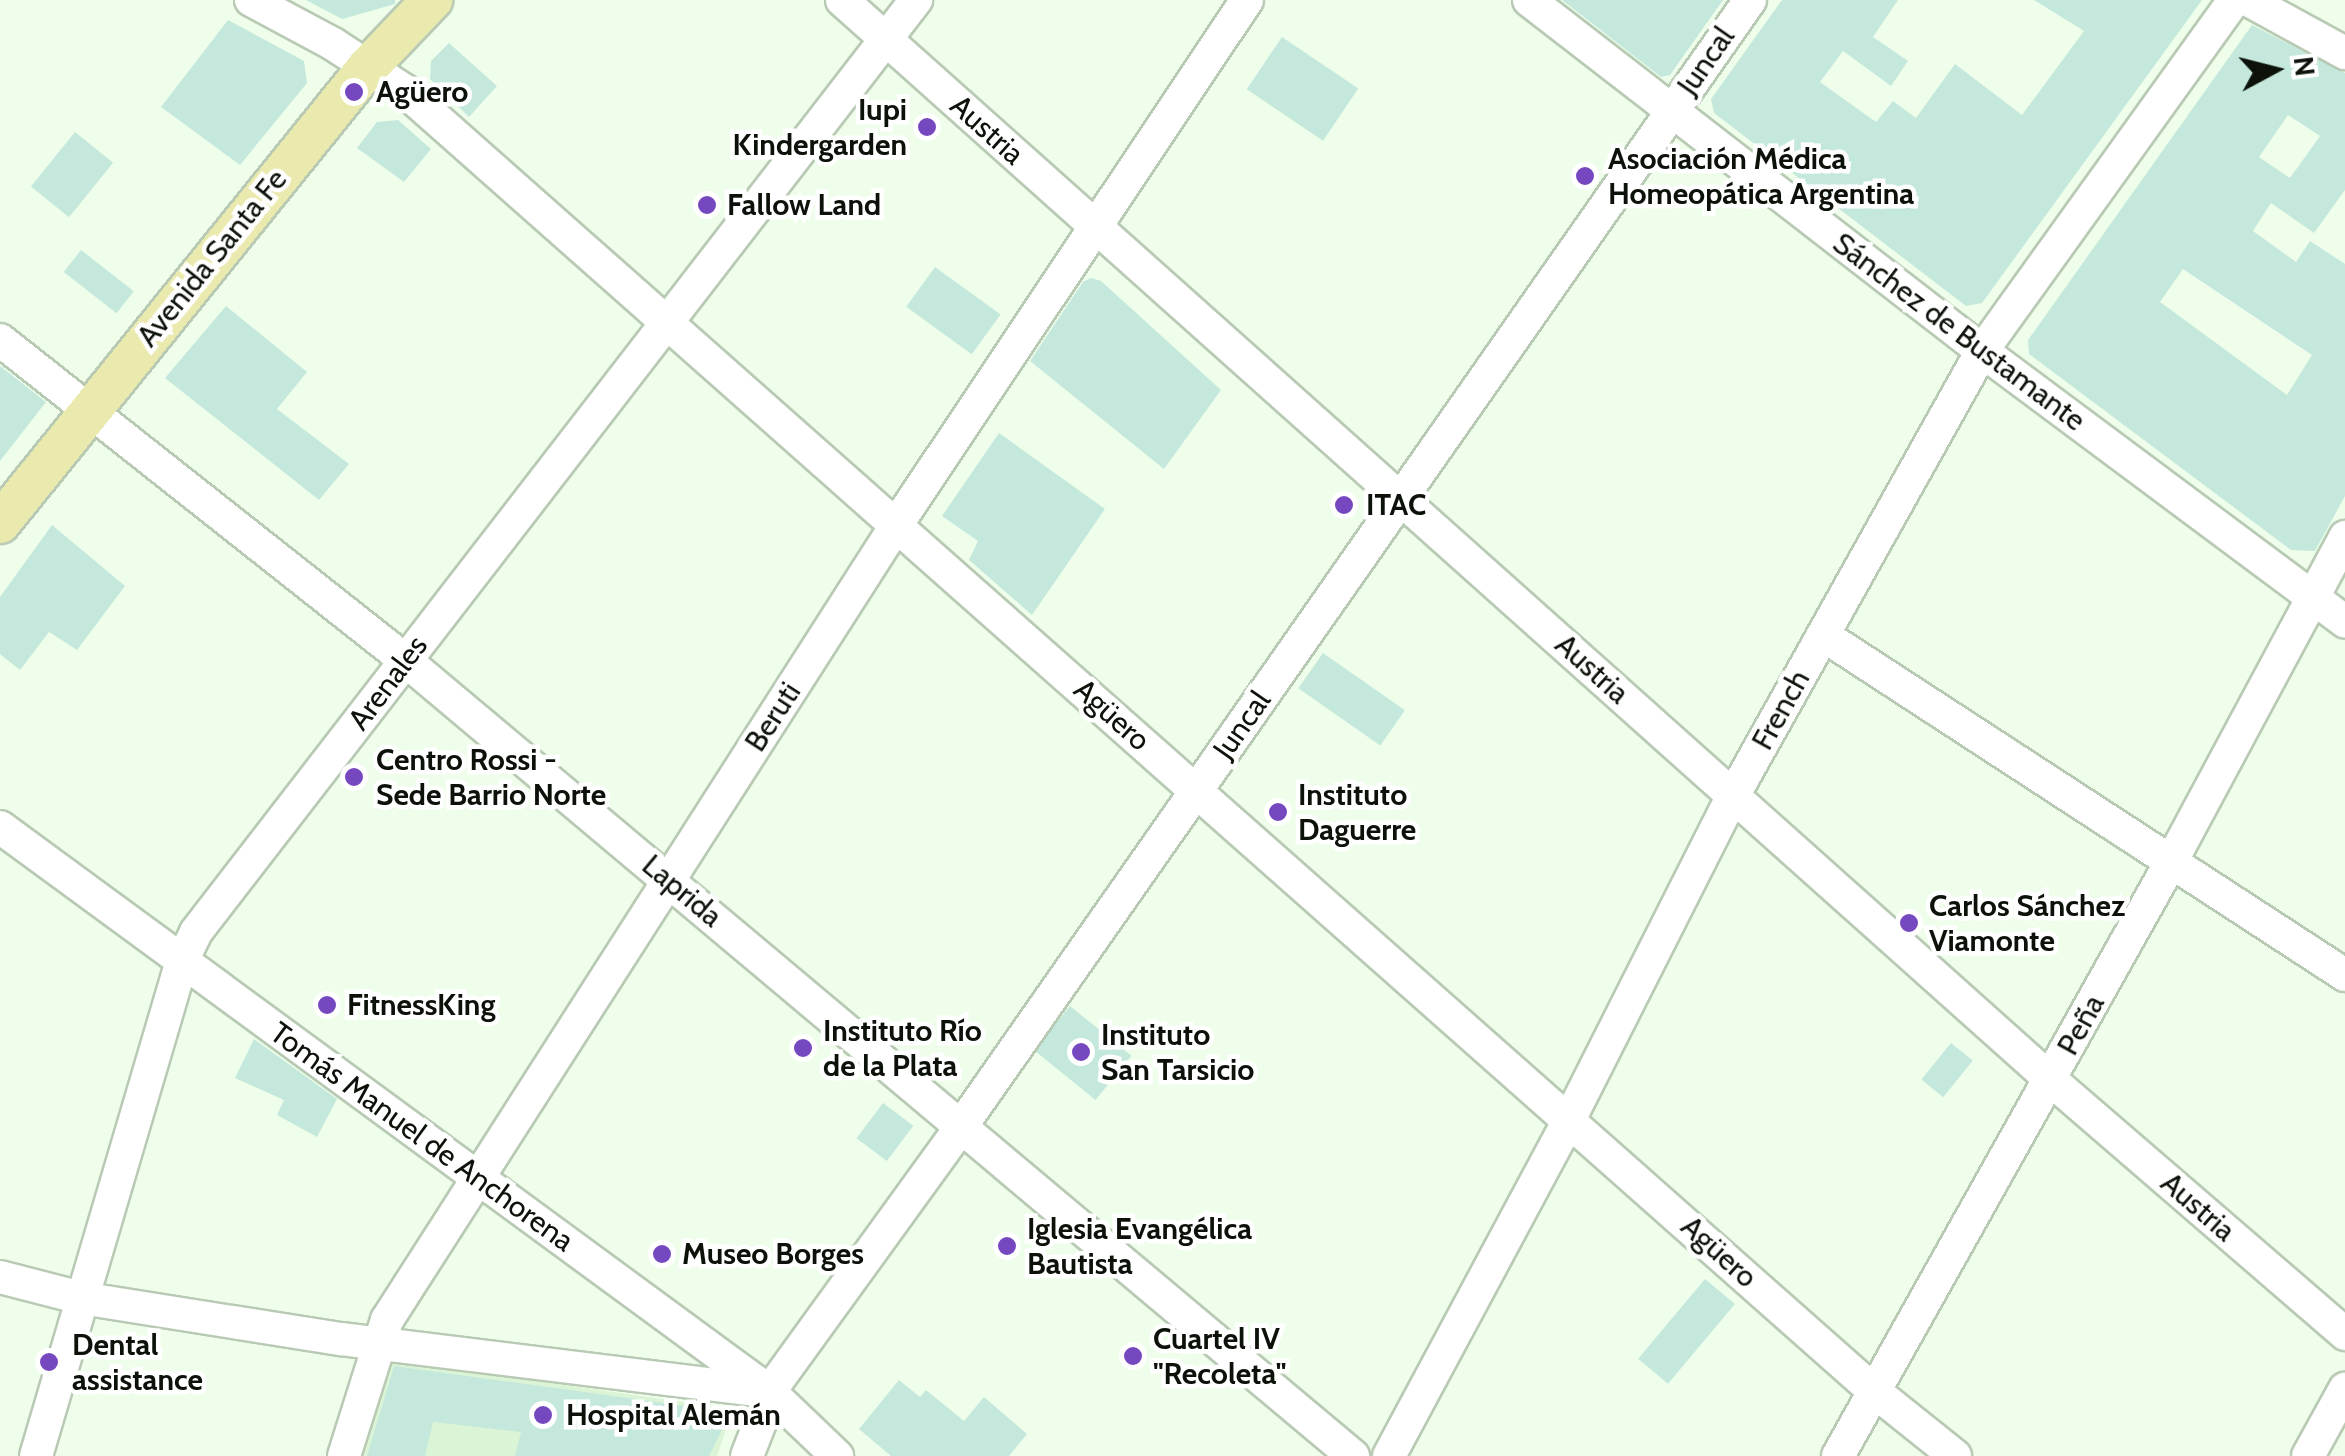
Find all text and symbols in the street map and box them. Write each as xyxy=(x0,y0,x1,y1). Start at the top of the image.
street label: Juncal xyxy=(1670,20,1742,102)
north arrow xyxy=(2225,20,2325,120)
text: N xyxy=(2287,54,2323,78)
place label: Agüero xyxy=(376,74,468,110)
marker: Agüero xyxy=(341,79,367,105)
street label: Austria xyxy=(943,88,1031,172)
place label: Iupi Kindergarden xyxy=(732,92,907,162)
marker: Iupi Kindergarden xyxy=(916,116,938,138)
place label: Asociación Médica Homeopática Argentina xyxy=(1608,141,1914,212)
street label: Avenida Santa Fe xyxy=(130,162,294,354)
marker: Asociación Médica Homeopática Argentina xyxy=(1572,163,1598,189)
place label: Fallow Land xyxy=(727,187,881,223)
marker: Fallow Land xyxy=(696,194,718,216)
street label: Sánchez de Bustamante xyxy=(1826,225,2092,439)
place label: ITAC xyxy=(1366,487,1426,523)
marker: ITAC xyxy=(1331,492,1357,518)
street label: Austria xyxy=(1548,627,1636,711)
street label: Arenales xyxy=(341,629,435,737)
street label: French xyxy=(1745,664,1817,756)
street label: Agüero xyxy=(1067,672,1157,758)
street label: Beruti xyxy=(737,676,809,758)
street label: Juncal xyxy=(1206,684,1278,766)
place label: Centro Rossi - Sede Barrio Norte xyxy=(376,742,606,812)
marker: Centro Rossi - Sede Barrio Norte xyxy=(341,764,367,790)
place label: Instituto Daguerre xyxy=(1298,777,1416,848)
marker: Instituto Daguerre xyxy=(1267,801,1289,823)
street label: Laprida xyxy=(635,847,729,935)
place label: Carlos Sánchez Viamonte xyxy=(1929,888,2125,958)
marker: Carlos Sánchez Viamonte xyxy=(1898,912,1920,934)
place label: FitnessKing xyxy=(347,987,495,1023)
street label: Peña xyxy=(2050,989,2112,1061)
marker: FitnessKing xyxy=(316,994,338,1016)
place label: Instituto Río de la Plata xyxy=(823,1013,982,1084)
street label: Tomás Manuel de Anchorena xyxy=(263,1015,581,1259)
place label: Instituto San Tarsicio xyxy=(1101,1017,1254,1088)
marker: Instituto Río de la Plata xyxy=(792,1037,814,1059)
marker: Instituto San Tarsicio xyxy=(1070,1041,1092,1063)
street label: Austria xyxy=(2154,1165,2242,1249)
street label: Agüero xyxy=(1674,1209,1764,1295)
place label: Iglesia Evangélica Bautista xyxy=(1027,1211,1252,1282)
marker: Iglesia Evangélica Bautista xyxy=(996,1235,1018,1257)
place label: Museo Borges xyxy=(682,1236,864,1272)
marker: Museo Borges xyxy=(651,1243,673,1265)
place label: Cuartel IV "Recoleta" xyxy=(1153,1321,1286,1392)
place label: Dental assistance xyxy=(72,1327,203,1398)
marker: Cuartel IV "Recoleta" xyxy=(1122,1345,1144,1367)
marker: Dental assistance xyxy=(36,1349,62,1375)
place label: Hospital Alemán xyxy=(566,1397,781,1433)
marker: Hospital Alemán xyxy=(530,1402,556,1428)

